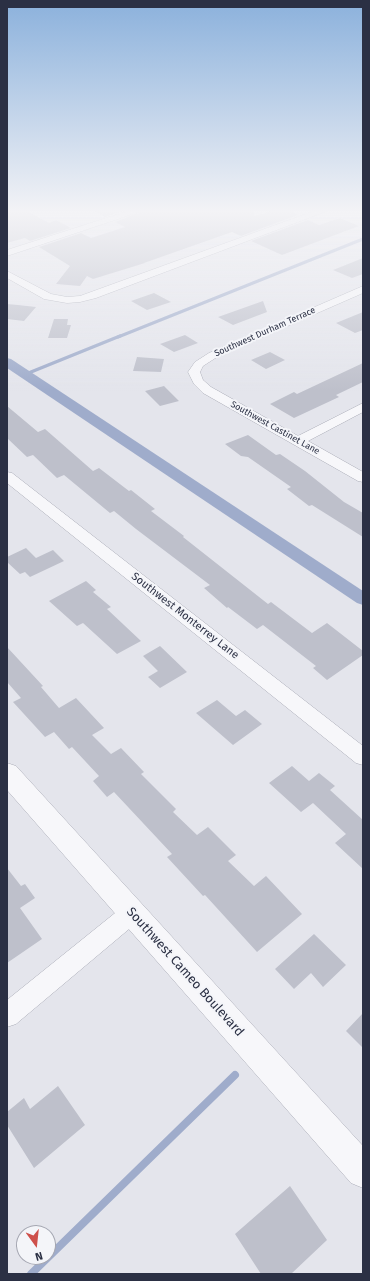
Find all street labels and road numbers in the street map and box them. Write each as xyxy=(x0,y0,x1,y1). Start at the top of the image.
street label: Southwest Durham Terrace xyxy=(213,305,317,359)
street label: Southwest Castinet Lane xyxy=(229,399,321,457)
street label: Southwest Monterrey Lane xyxy=(129,570,241,662)
street label: Southwest Cameo Boulevard xyxy=(123,904,247,1040)

